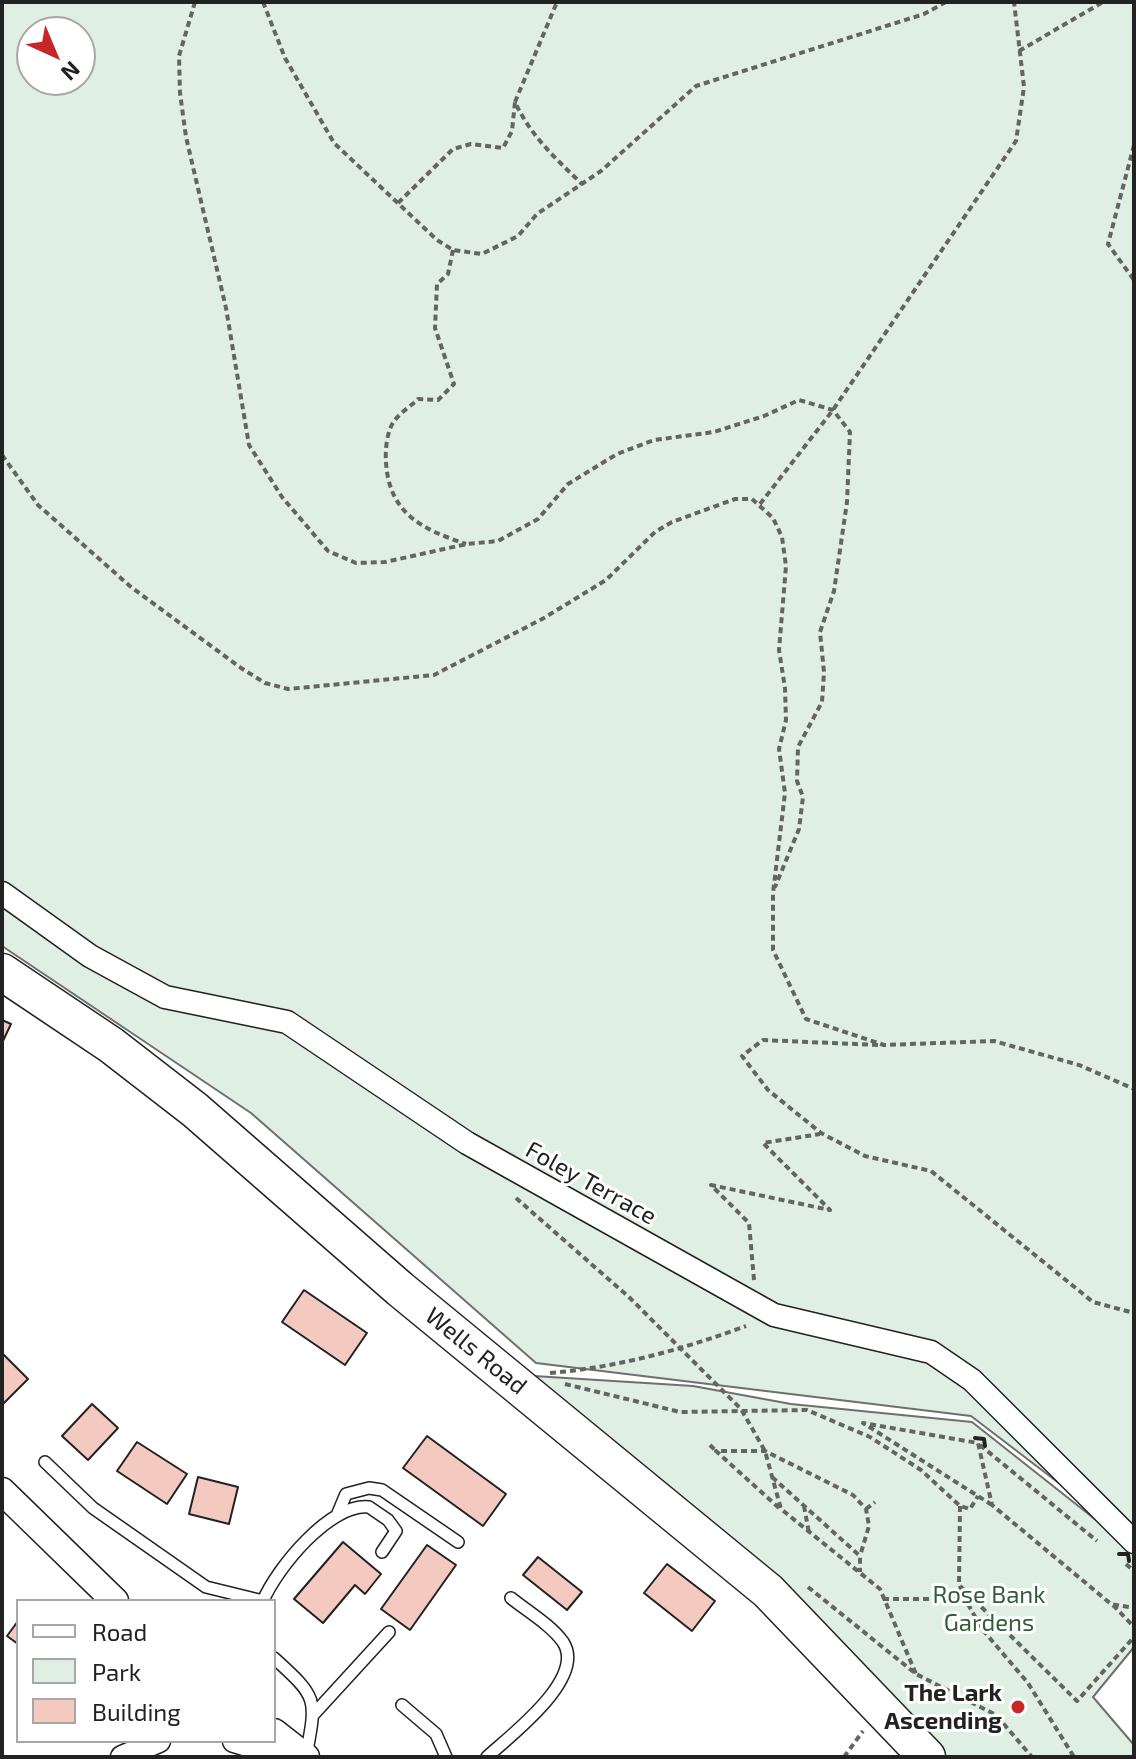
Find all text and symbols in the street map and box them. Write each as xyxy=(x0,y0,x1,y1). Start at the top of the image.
north arrow xyxy=(16,16,96,96)
text: N xyxy=(57,57,86,87)
street label: Foley Terrace xyxy=(521,1135,661,1231)
street label: Wells Road xyxy=(419,1301,533,1401)
park label: Rose Bank Gardens xyxy=(933,1581,1045,1637)
legend xyxy=(16,1599,276,1743)
text: Road xyxy=(92,1617,147,1646)
text: Park xyxy=(92,1657,141,1686)
place label: The Lark Ascending xyxy=(884,1679,1002,1735)
text: Building xyxy=(92,1697,181,1726)
marker: The Lark Ascending xyxy=(1009,1698,1027,1716)

